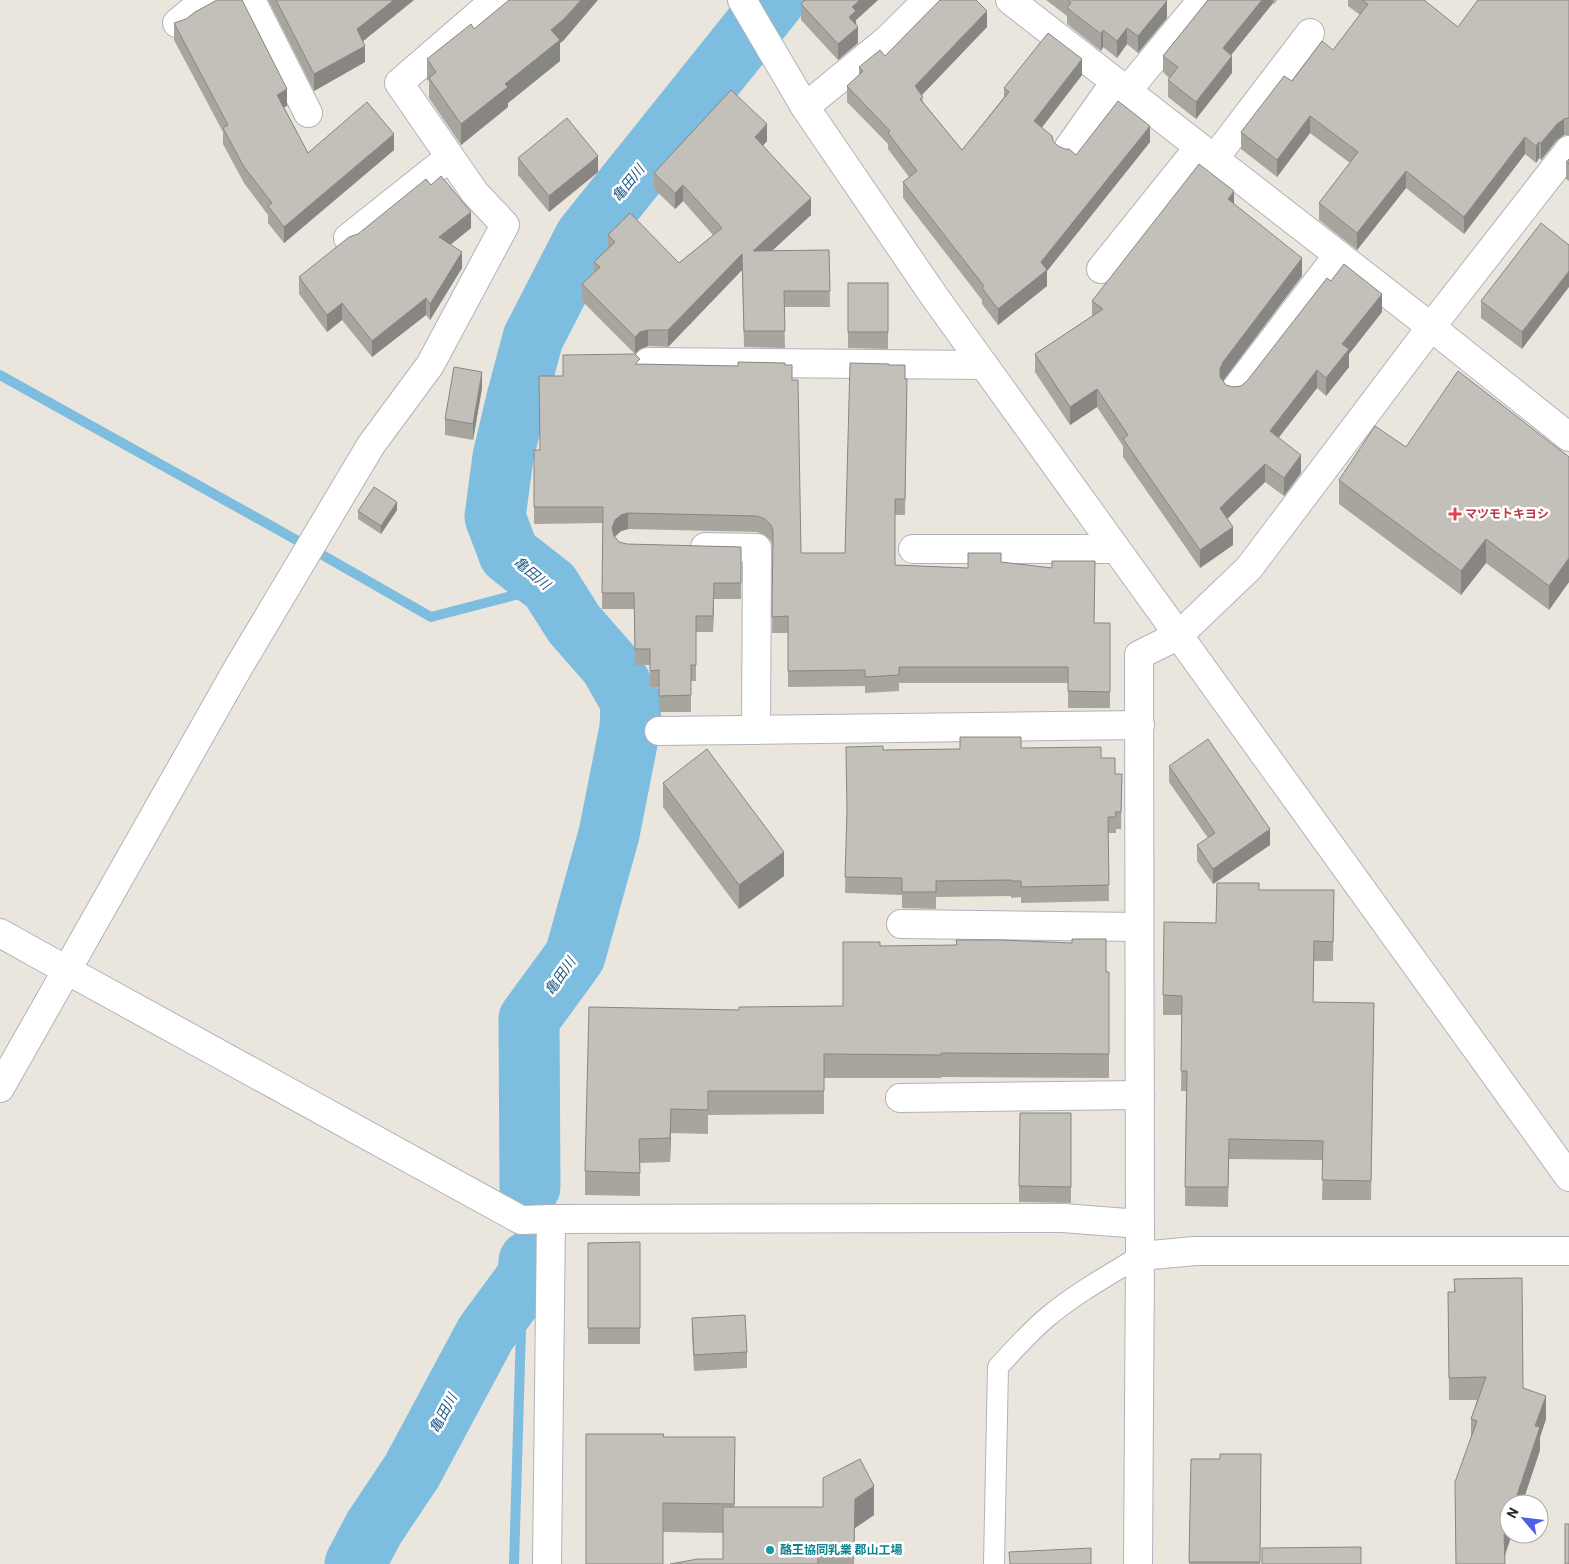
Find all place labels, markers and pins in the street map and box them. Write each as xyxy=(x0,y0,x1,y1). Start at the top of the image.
place label: マツモトキヨシ xyxy=(1465,506,1549,520)
marker: マツモトキヨシ xyxy=(1449,508,1461,520)
place label: 酪王協同乳業 郡山工場 xyxy=(780,1542,902,1556)
marker: 酪王協同乳業 郡山工場 xyxy=(764,1544,776,1556)

